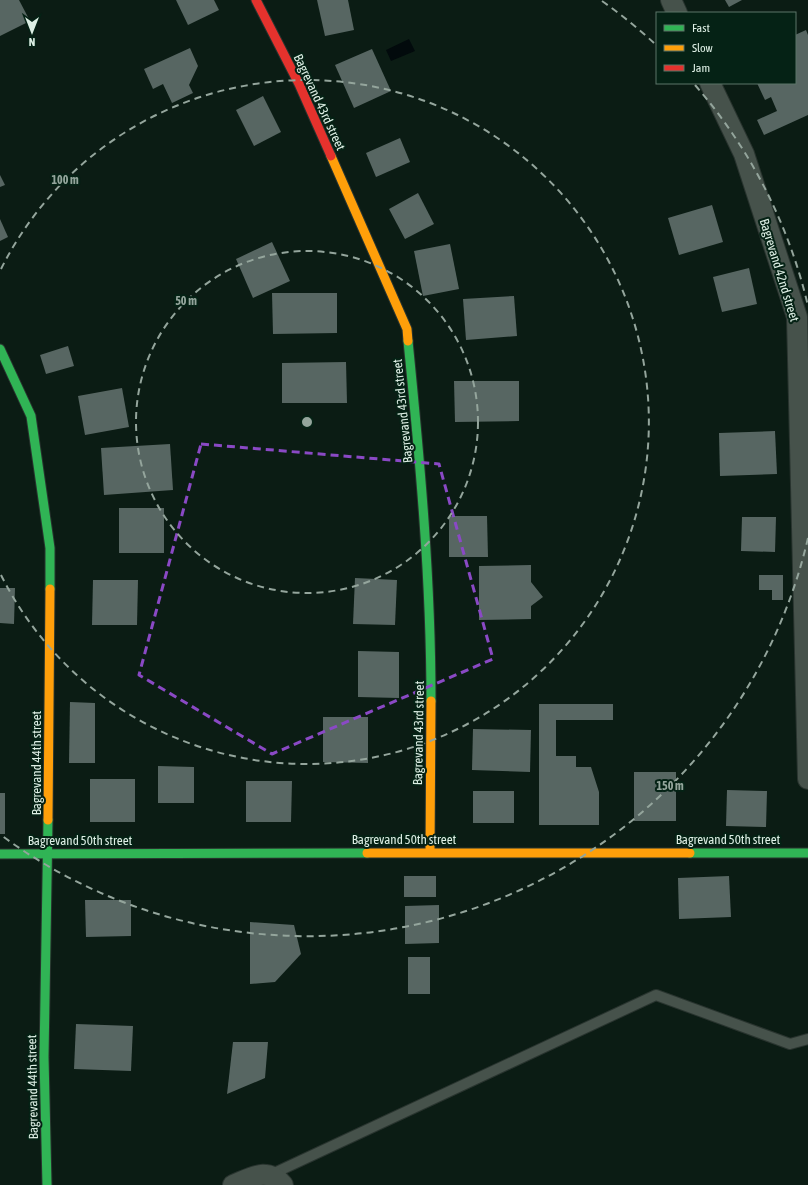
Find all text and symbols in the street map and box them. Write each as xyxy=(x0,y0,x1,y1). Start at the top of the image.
north arrow xyxy=(12,12,52,52)
legend xyxy=(656,12,796,84)
text: Fast xyxy=(692,21,710,35)
text: N xyxy=(29,36,35,48)
text: Slow xyxy=(692,41,713,55)
street label: Bagrevand 43rd street xyxy=(291,52,349,153)
text: Jam xyxy=(692,61,710,75)
text: 100 m xyxy=(51,173,79,187)
street label: Bagrevand 42nd street xyxy=(757,217,802,324)
text: 50 m xyxy=(175,294,197,308)
street label: Bagrevand 43rd street xyxy=(390,358,415,464)
centre of rings xyxy=(300,415,314,429)
street label: Bagrevand 43rd street xyxy=(410,680,427,785)
street label: Bagrevand 44th street xyxy=(29,710,44,815)
text: 150 m xyxy=(656,779,684,793)
street label: Bagrevand 50th street xyxy=(352,832,457,847)
street label: Bagrevand 50th street xyxy=(676,832,781,847)
street label: Bagrevand 50th street xyxy=(28,833,133,848)
street label: Bagrevand 44th street xyxy=(24,1034,41,1139)

